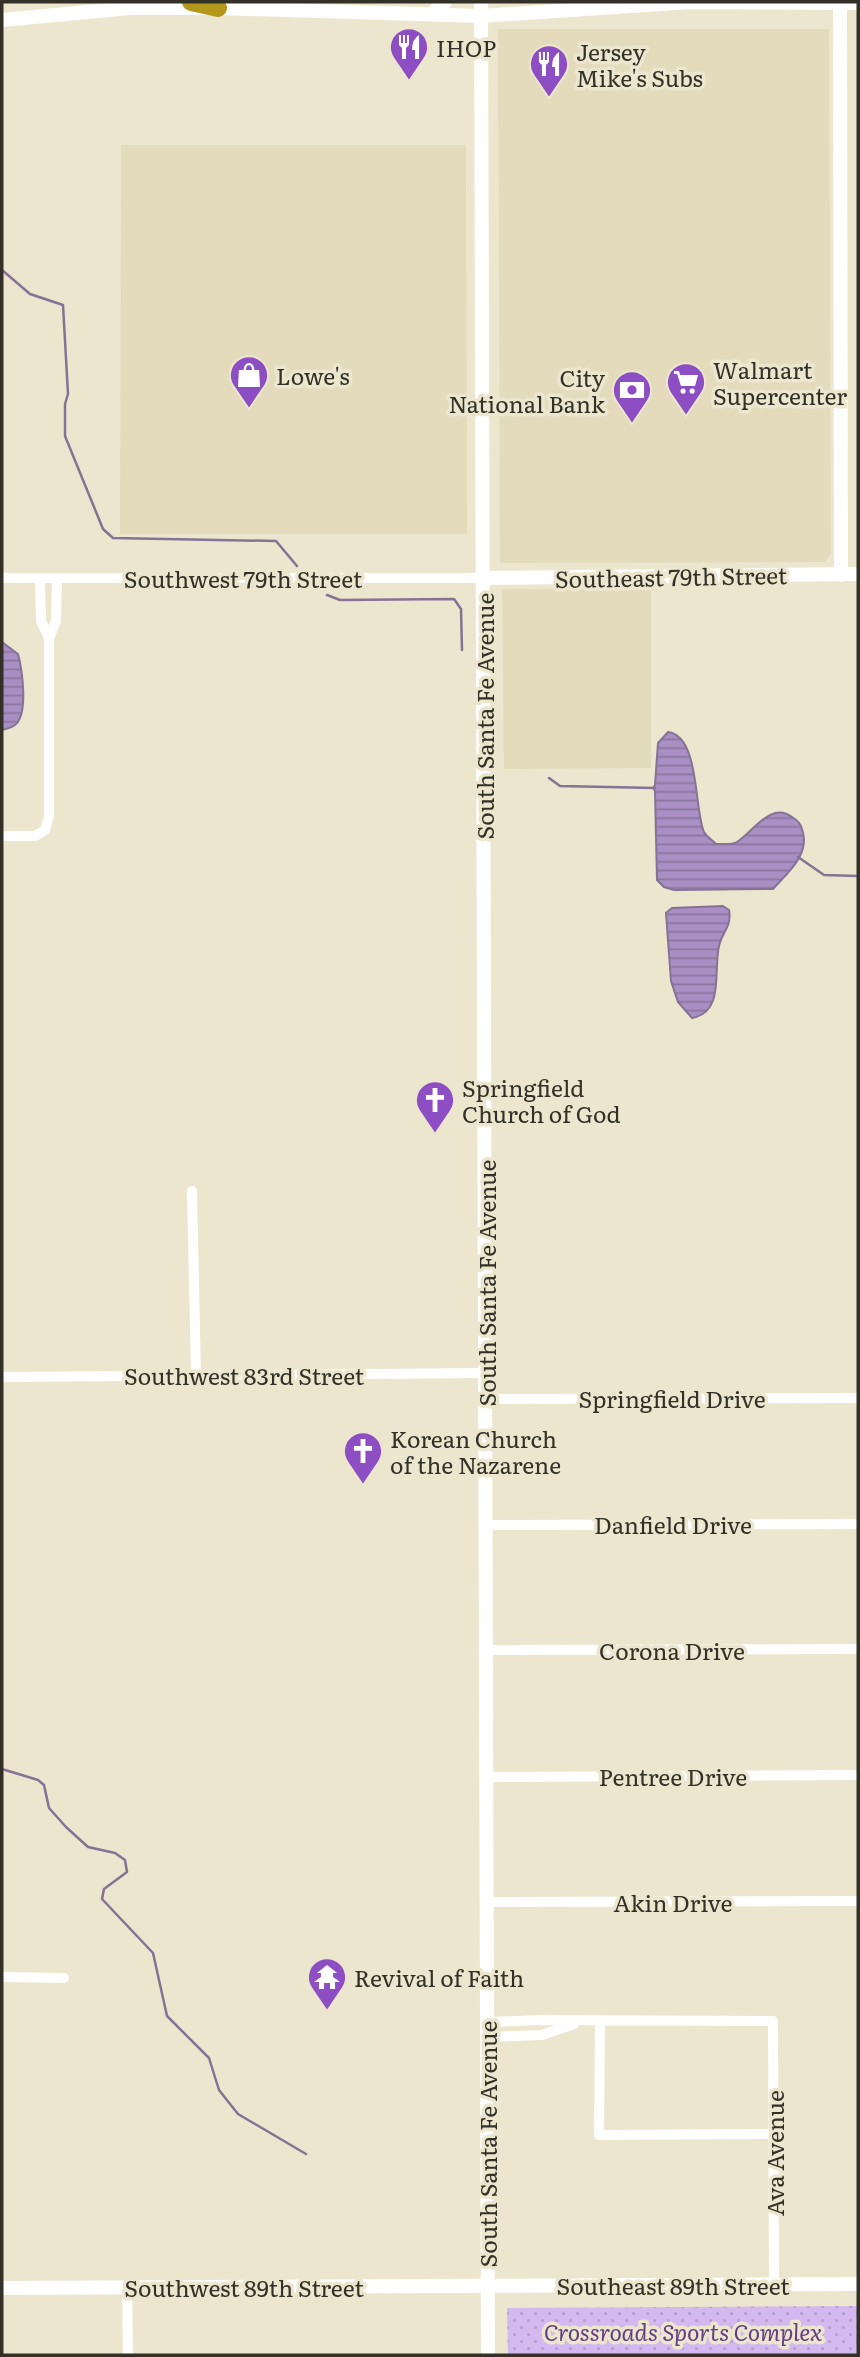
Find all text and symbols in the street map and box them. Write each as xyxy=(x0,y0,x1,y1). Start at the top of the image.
restaurant icon: IHOP xyxy=(388,26,430,81)
place label: IHOP xyxy=(436,30,496,64)
place label: Jersey Mike's Subs xyxy=(576,34,703,94)
restaurant icon: Jersey Mike's Subs xyxy=(528,43,570,98)
place label: Walmart Supercenter xyxy=(713,352,847,412)
shop icon: Lowe's xyxy=(228,354,270,409)
place label: Lowe's xyxy=(276,358,350,392)
place label: City National Bank xyxy=(449,360,606,420)
supermarket icon: Walmart Supercenter xyxy=(665,361,707,416)
bank icon: City National Bank xyxy=(611,369,653,424)
street label: Southeast 79th Street xyxy=(555,557,788,595)
street label: Southwest 79th Street xyxy=(124,561,363,595)
street label: South Santa Fe Avenue xyxy=(467,592,501,839)
place label: Springfield Church of God xyxy=(462,1070,621,1130)
church icon: Springfield Church of God xyxy=(414,1079,456,1134)
street label: South Santa Fe Avenue xyxy=(469,1159,503,1406)
street label: Southwest 83rd Street xyxy=(124,1358,365,1392)
street label: Springfield Drive xyxy=(578,1381,766,1415)
place label: Korean Church of the Nazarene xyxy=(390,1421,561,1481)
church icon: Korean Church of the Nazarene xyxy=(342,1430,384,1485)
street label: Danfield Drive xyxy=(594,1507,752,1541)
street label: Corona Drive xyxy=(599,1633,745,1667)
street label: Pentree Drive xyxy=(599,1759,747,1793)
street label: Akin Drive xyxy=(614,1885,732,1919)
temple icon: Revival of Faith xyxy=(306,1956,348,2011)
place label: Revival of Faith xyxy=(354,1960,524,1994)
street label: South Santa Fe Avenue xyxy=(470,2020,504,2267)
street label: Ava Avenue xyxy=(757,2090,791,2216)
street label: Southeast 89th Street xyxy=(556,2268,790,2302)
street label: Southwest 89th Street xyxy=(124,2270,364,2304)
park label: Crossroads Sports Complex xyxy=(544,2314,822,2348)

